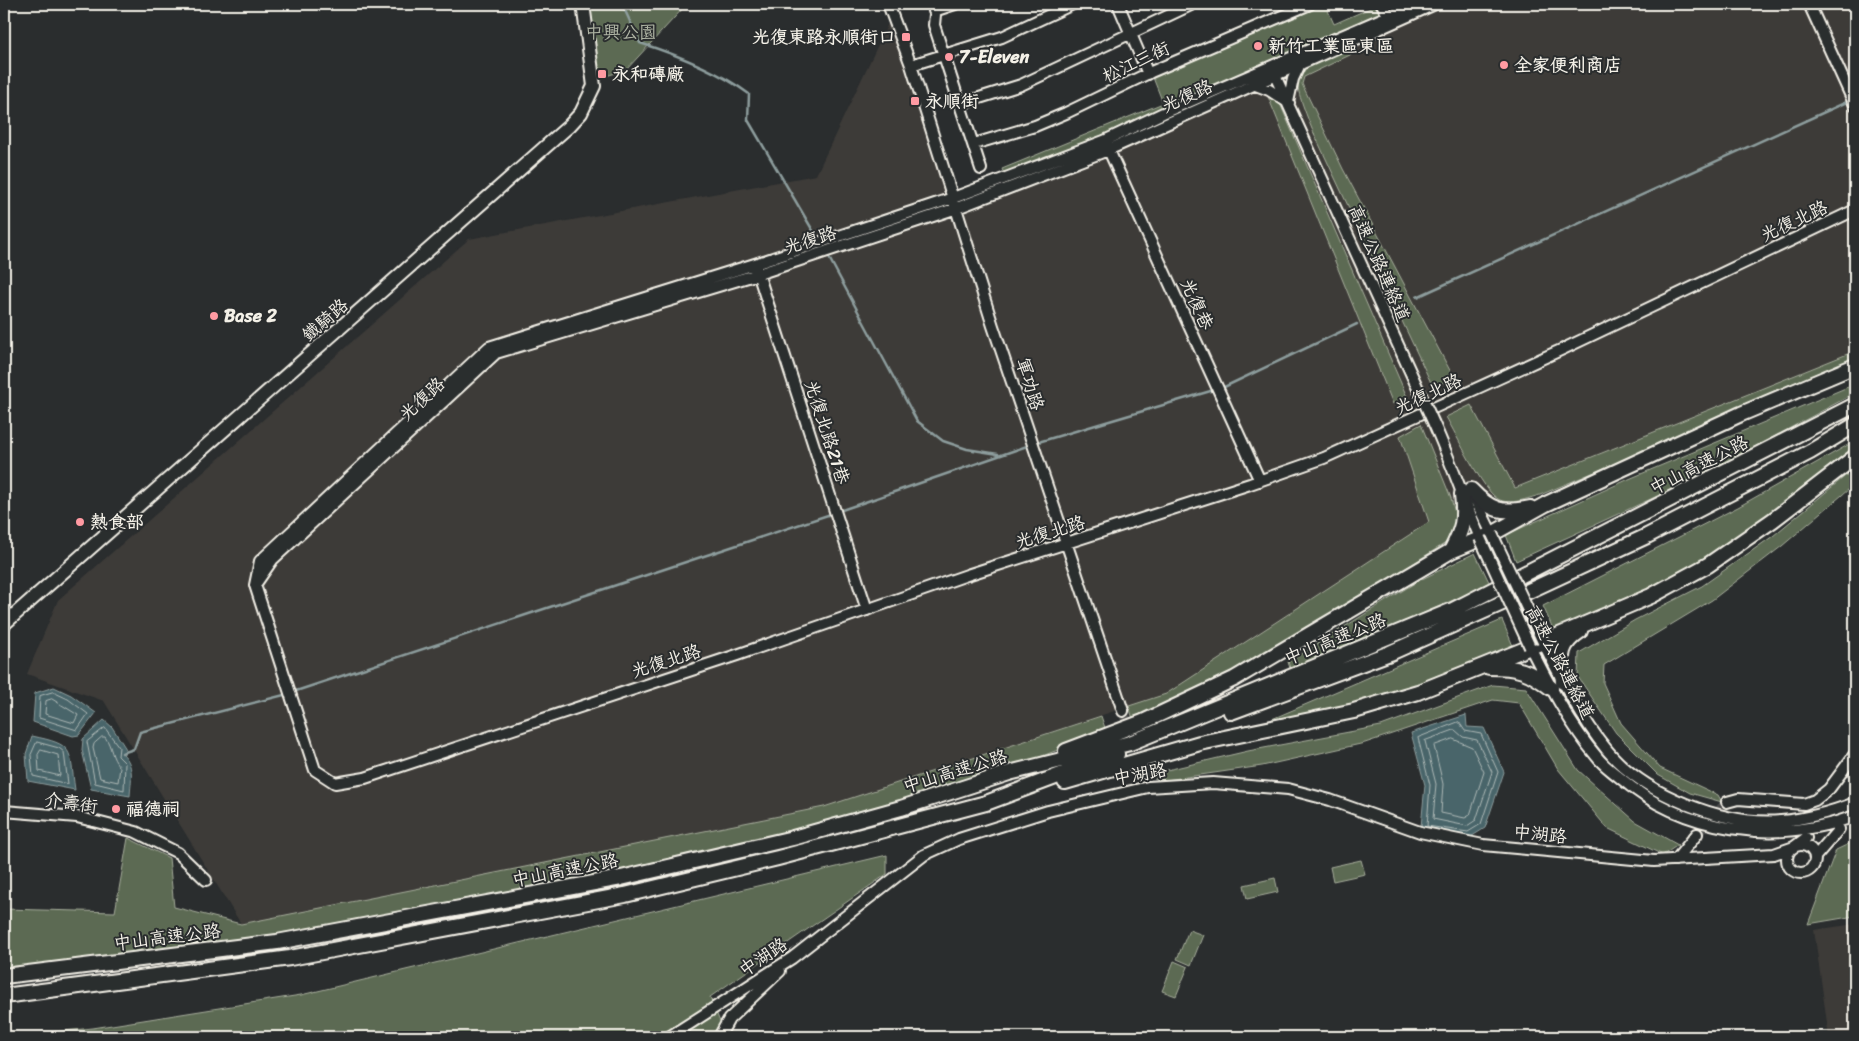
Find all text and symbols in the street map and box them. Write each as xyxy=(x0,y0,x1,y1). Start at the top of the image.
park label: 中興公園 xyxy=(585,16,657,48)
place label: 光復東路永順街口 xyxy=(752,21,896,53)
place label: 新竹工業區東區 xyxy=(1268,30,1394,62)
marker: 光復東路永順街口 xyxy=(900,31,912,43)
street label: 松江三街 xyxy=(1097,32,1175,92)
marker: 新竹工業區東區 xyxy=(1252,40,1264,52)
place label: 7-Eleven xyxy=(959,41,1030,73)
place label: 全家便利商店 xyxy=(1514,49,1622,81)
marker: 7-Eleven xyxy=(943,51,955,63)
place label: 永和磚廠 xyxy=(612,58,684,90)
marker: 全家便利商店 xyxy=(1498,59,1510,71)
marker: 永和磚廠 xyxy=(596,68,608,80)
street label: 光復路 xyxy=(1156,70,1218,122)
place label: 永順街 xyxy=(925,85,979,117)
marker: 永順街 xyxy=(909,95,921,107)
street label: 光復北路 xyxy=(1755,191,1833,251)
street label: 高速公路連絡道 xyxy=(1339,199,1419,327)
street label: 光復路 xyxy=(779,216,841,264)
street label: 光復巷 xyxy=(1171,273,1223,335)
street label: 鐵騎路 xyxy=(294,290,356,350)
place label: Base 2 xyxy=(224,300,278,332)
marker: Base 2 xyxy=(208,310,220,322)
street label: 軍功路 xyxy=(1006,353,1054,415)
street label: 光復北路 xyxy=(1389,364,1467,424)
street label: 光復路 xyxy=(391,369,453,429)
street label: 光復北路21巷 xyxy=(795,376,859,488)
street label: 中山高速公路 xyxy=(1644,426,1754,504)
place label: 熱食部 xyxy=(90,506,144,538)
street label: 光復北路 xyxy=(1011,506,1089,558)
marker: 熱食部 xyxy=(74,516,86,528)
street label: 高速公路連絡道 xyxy=(1516,599,1604,725)
street label: 中山高速公路 xyxy=(1279,604,1391,674)
street label: 光復北路 xyxy=(627,635,705,687)
street label: 中山高速公路 xyxy=(899,740,1011,802)
street label: 中湖路 xyxy=(1111,754,1169,794)
street label: 介壽街 xyxy=(42,783,100,823)
place label: 福德祠 xyxy=(126,793,180,825)
marker: 福德祠 xyxy=(110,803,122,815)
street label: 中湖路 xyxy=(1511,815,1569,853)
street label: 中山高速公路 xyxy=(509,844,621,896)
street label: 中山高速公路 xyxy=(111,915,223,959)
street label: 中湖路 xyxy=(732,929,794,985)

